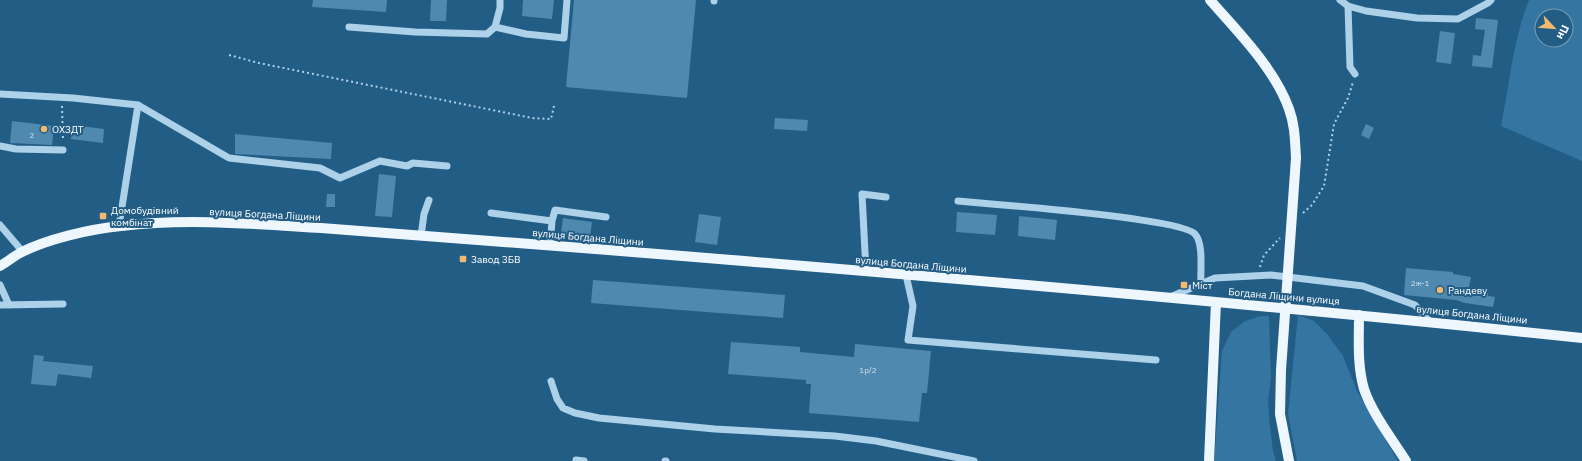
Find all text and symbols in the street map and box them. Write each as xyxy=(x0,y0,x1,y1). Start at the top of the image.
north arrow xyxy=(1534,8,1574,48)
text: Пн xyxy=(1554,23,1572,42)
place label: ОХЗДТ xyxy=(52,123,84,136)
marker: ОХЗДТ xyxy=(39,124,49,134)
house number: 2 xyxy=(30,130,35,140)
place label: Домобудівний комбінат xyxy=(111,204,179,229)
street label: вулиця Богдана Ліщини xyxy=(209,205,321,224)
marker: Домобудівний комбінат xyxy=(98,211,108,221)
street label: вулиця Богдана Ліщини xyxy=(532,226,644,249)
place label: Завод ЗБВ xyxy=(471,253,521,266)
street label: вулиця Богдана Ліщини xyxy=(855,253,967,276)
marker: Завод ЗБВ xyxy=(458,254,468,264)
house number: 2ж-1 xyxy=(1411,278,1430,288)
place label: Міст xyxy=(1192,279,1213,292)
marker: Міст xyxy=(1179,280,1189,290)
place label: Рандеву xyxy=(1448,284,1487,297)
street label: Богдана Ліщини вулиця xyxy=(1228,285,1340,308)
marker: Рандеву xyxy=(1435,285,1445,295)
street label: вулиця Богдана Ліщини xyxy=(1416,302,1528,327)
house number: 1р/2 xyxy=(859,365,877,375)

